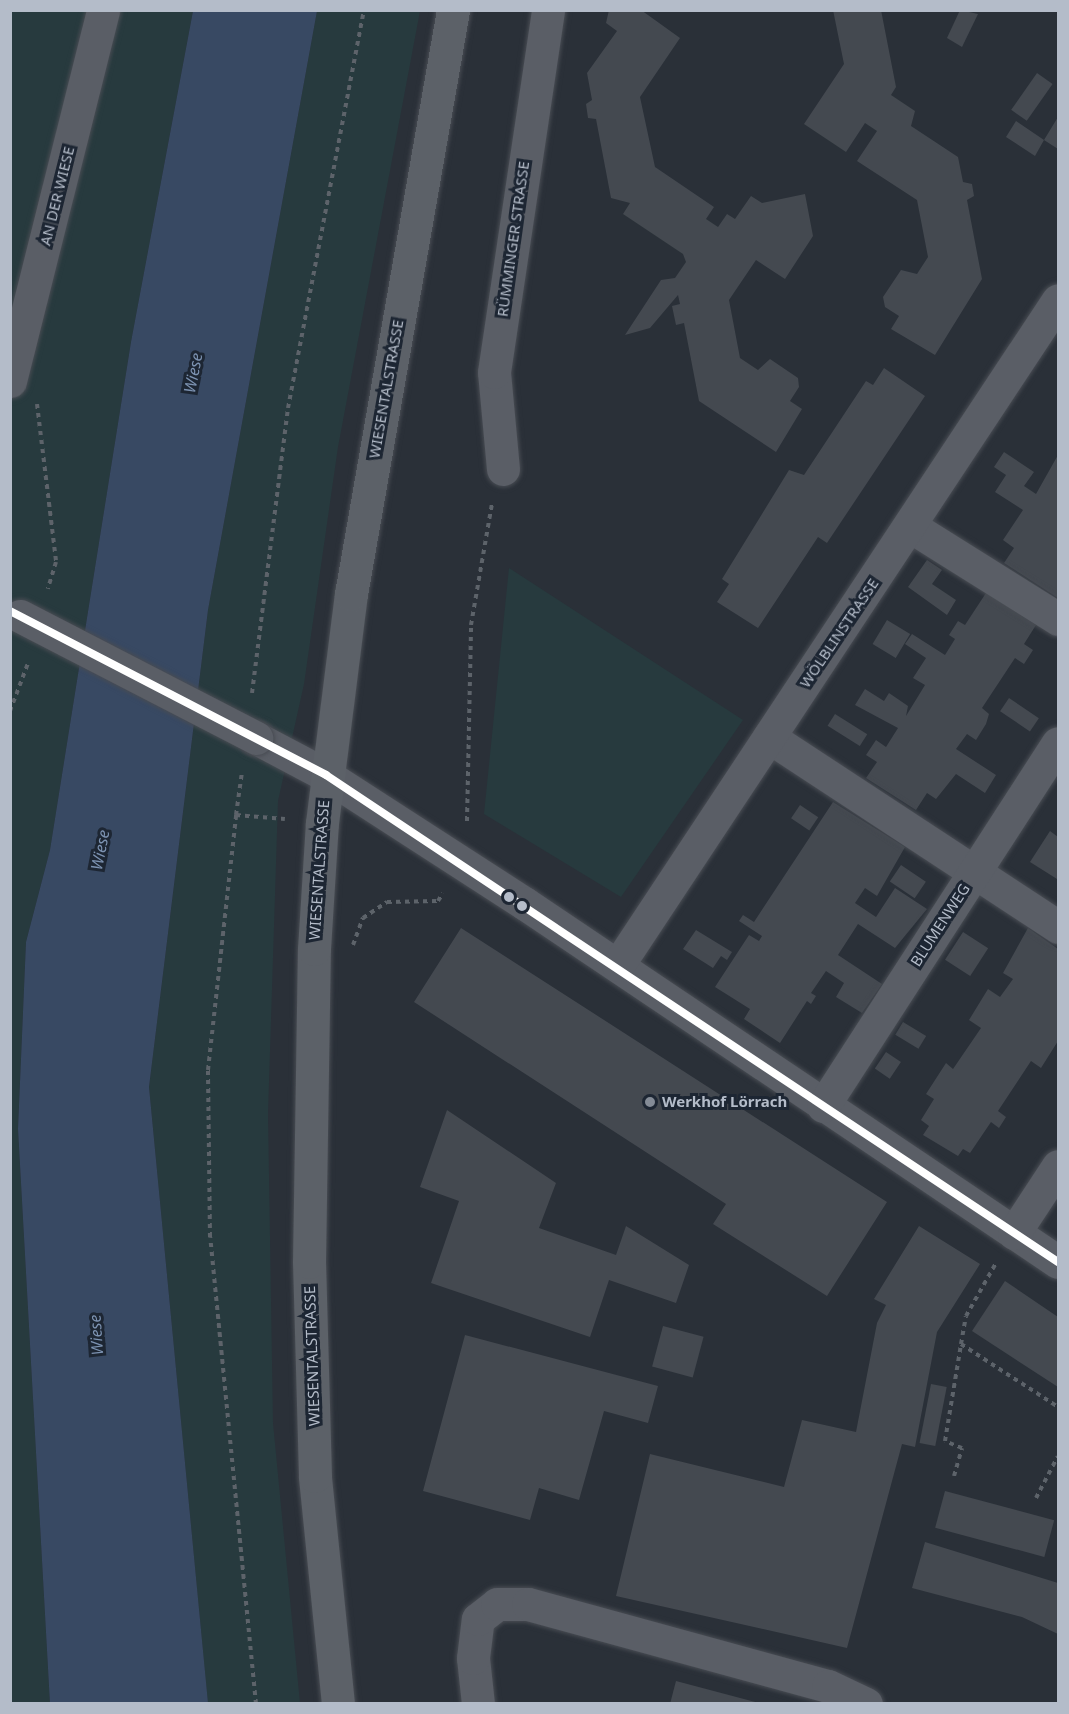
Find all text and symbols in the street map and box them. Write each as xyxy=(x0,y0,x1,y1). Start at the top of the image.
street label: AN DER WIESE xyxy=(36,145,78,247)
street label: RÜMMINGER STRASSE xyxy=(493,160,533,318)
street label: WIESENTALSTRASSE xyxy=(365,318,407,460)
water label: Wiese xyxy=(180,351,206,395)
street label: WÖLBLINSTRASSE xyxy=(796,575,882,691)
street label: WIESENTALSTRASSE xyxy=(305,799,333,941)
water label: Wiese xyxy=(87,828,113,872)
street label: BLUMENWEG xyxy=(907,880,973,970)
unlabelled marker xyxy=(503,891,515,903)
unlabelled marker xyxy=(516,900,528,912)
place label: Werkhof Lörrach xyxy=(662,1093,787,1111)
marker: Werkhof Lörrach xyxy=(643,1095,657,1109)
street label: WIESENTALSTRASSE xyxy=(301,1286,323,1426)
water label: Wiese xyxy=(85,1314,107,1356)

